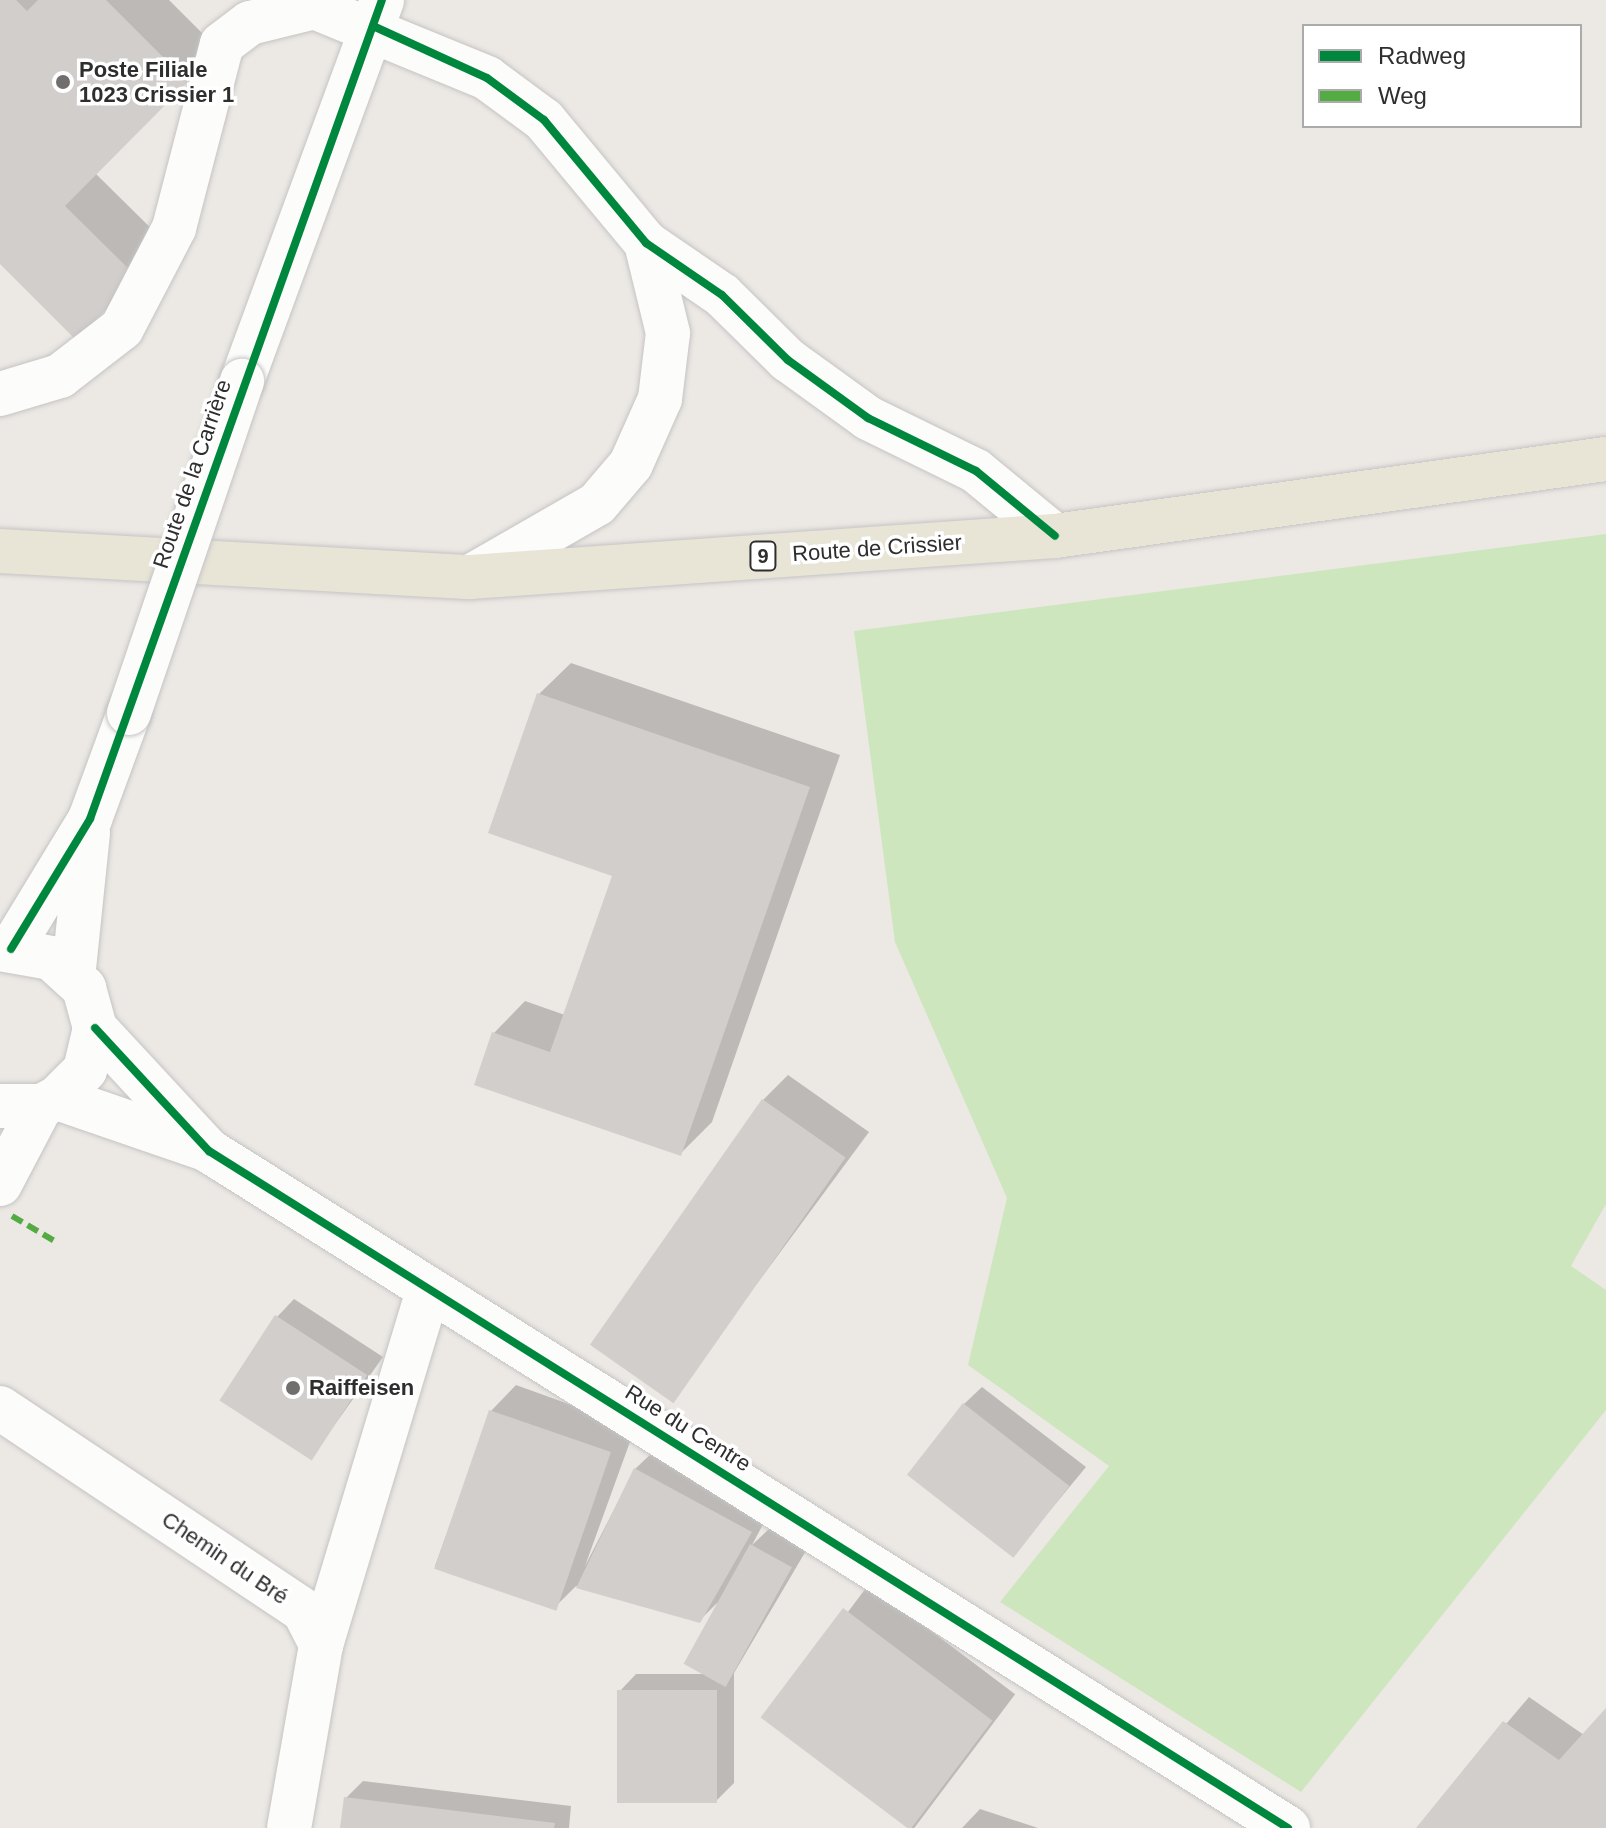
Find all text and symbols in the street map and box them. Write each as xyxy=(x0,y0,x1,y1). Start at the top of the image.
legend xyxy=(1302,24,1582,128)
text: Radweg xyxy=(1378,42,1466,69)
place label: Poste Filiale 1023 Crissier 1 xyxy=(79,56,234,108)
marker: Poste Filiale 1023 Crissier 1 xyxy=(54,73,72,91)
text: Weg xyxy=(1378,82,1427,109)
street label: Route de la Carrière xyxy=(147,376,237,572)
street label: Route de Crissier xyxy=(791,529,963,567)
road number: 9 xyxy=(749,540,777,572)
place label: Raiffeisen xyxy=(309,1375,414,1401)
marker: Raiffeisen xyxy=(284,1379,302,1397)
street label: Rue du Centre xyxy=(620,1379,756,1477)
street label: Chemin du Bré xyxy=(157,1506,293,1610)

